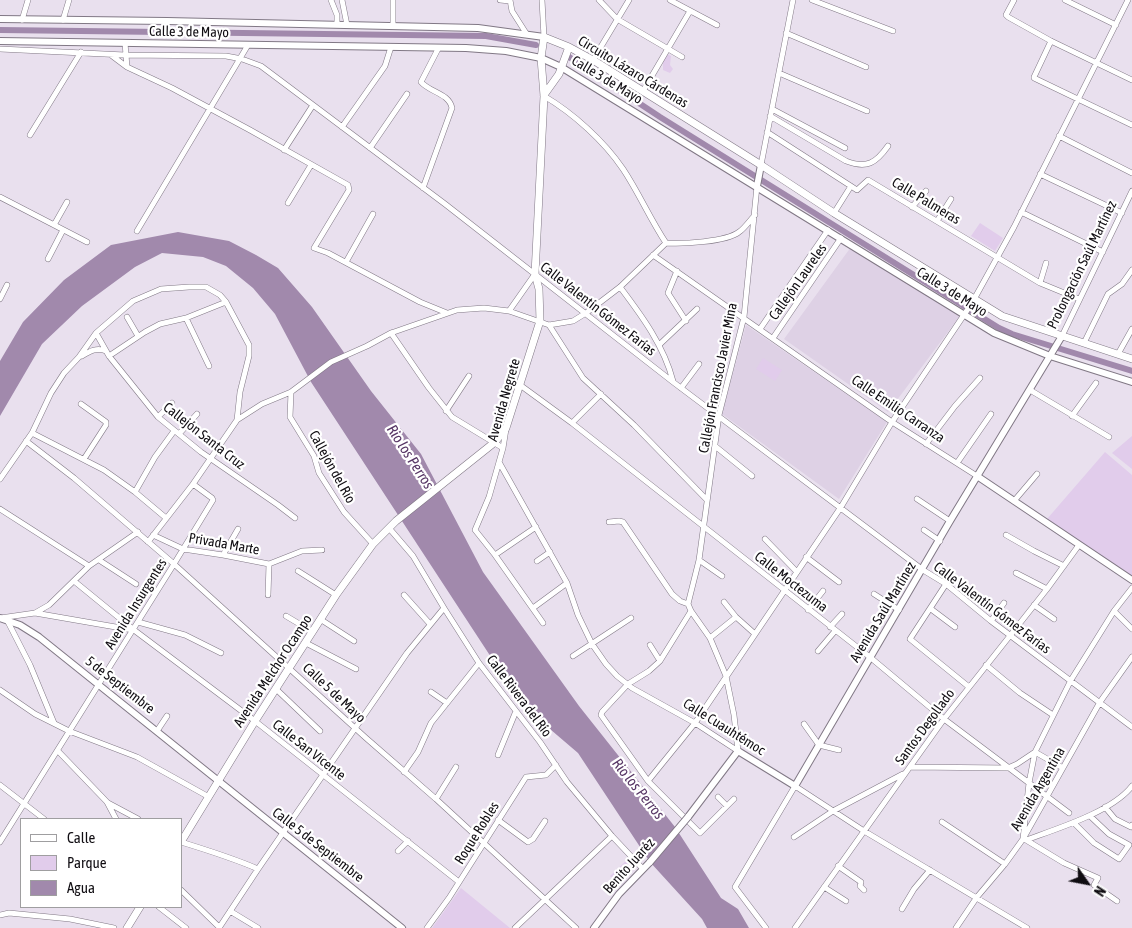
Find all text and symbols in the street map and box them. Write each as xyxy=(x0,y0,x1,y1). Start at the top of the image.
street label: Calle 3 de Mayo xyxy=(149,23,229,41)
street label: Circuito Lázaro Cárdenas xyxy=(575,32,691,112)
street label: Calle 3 de Mayo xyxy=(568,52,646,108)
street label: Calle Palmeras xyxy=(889,174,963,228)
street label: Prolongación Saúl Martínez xyxy=(1044,198,1120,332)
street label: Callejón Laureles xyxy=(766,241,830,323)
street label: Calle Valentín Gómez Farías xyxy=(537,259,659,359)
street label: Calle 3 de Mayo xyxy=(914,264,990,320)
street label: Callejón Francisco Javier Mina xyxy=(695,301,741,455)
street label: Avenida Negrete xyxy=(484,357,524,443)
street label: Calle Emilio Carranza xyxy=(848,372,948,446)
street label: Callejón Santa Cruz xyxy=(160,399,248,473)
water label: Rio los Perros xyxy=(383,422,437,492)
street label: Callejón del Río xyxy=(305,428,359,506)
street label: Privada Marte xyxy=(187,530,261,558)
street label: Calle Moctezuma xyxy=(751,548,831,616)
street label: Avenida Insurgentes xyxy=(101,556,171,652)
street label: Avenida Saúl Martínez xyxy=(846,559,920,665)
street label: Calle Valentín Gómez Farías xyxy=(930,559,1054,657)
street label: Avenida Melchor Ocampo xyxy=(230,611,316,731)
street label: Calle Rivera del Río xyxy=(483,652,555,740)
street label: 5 de Septiembre xyxy=(82,653,158,717)
street label: Calle 5 de Mayo xyxy=(299,660,369,726)
street label: Santos Degollado xyxy=(892,686,958,768)
street label: Calle Cuauhtémoc xyxy=(680,695,768,759)
street label: Calle San Vicente xyxy=(269,716,349,784)
street label: Avenida Argentina xyxy=(1007,744,1069,834)
water label: Rio los Perros xyxy=(608,755,668,823)
street label: Roque Robles xyxy=(451,799,503,867)
street label: Calle 5 de Septiembre xyxy=(269,804,367,886)
legend xyxy=(20,818,182,908)
text: Calle xyxy=(67,829,95,846)
street label: Benito Juaréz xyxy=(600,835,658,897)
text: Parque xyxy=(67,854,107,871)
north arrow xyxy=(1062,858,1112,908)
text: Agua xyxy=(67,879,95,896)
text: N xyxy=(1091,883,1109,899)

